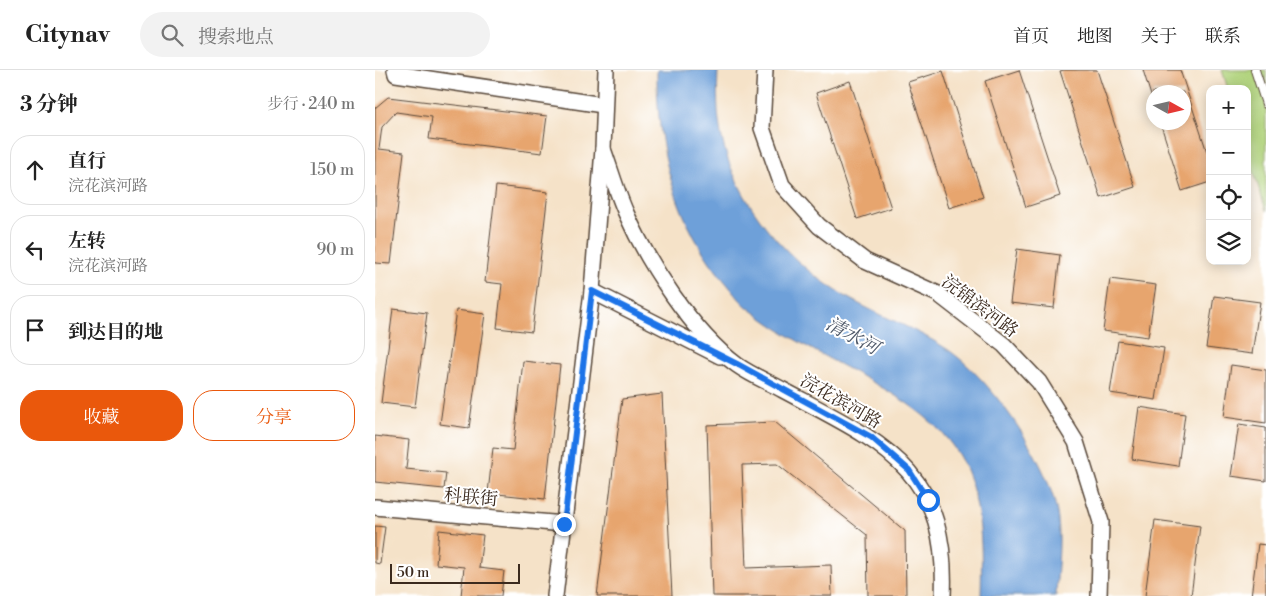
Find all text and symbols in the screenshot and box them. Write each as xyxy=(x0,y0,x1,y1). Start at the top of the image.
search box xyxy=(140,12,490,57)
text: Citynav xyxy=(25,20,110,50)
icon: search xyxy=(158,21,186,49)
text: 搜索地点 xyxy=(198,25,274,49)
text: 首页 xyxy=(1013,25,1049,48)
text: 地图 xyxy=(1077,25,1113,48)
text: 关于 xyxy=(1141,25,1177,48)
text: 联系 xyxy=(1205,25,1241,48)
north arrow xyxy=(1146,85,1191,130)
map controls xyxy=(1206,85,1251,265)
button: + xyxy=(1206,85,1251,130)
text: 3 分钟 xyxy=(20,92,78,118)
text: 步行 · 240 m xyxy=(267,94,355,114)
button: − xyxy=(1206,130,1251,175)
text: 直行 xyxy=(68,149,106,173)
icon: ahead xyxy=(21,156,49,184)
text: 150 m xyxy=(310,160,354,180)
button: locate xyxy=(1206,175,1251,220)
text: 浣花滨河路 xyxy=(68,176,148,196)
button: layers xyxy=(1206,220,1251,265)
text: 左转 xyxy=(68,229,106,253)
icon: left xyxy=(21,236,49,264)
text: 90 m xyxy=(316,240,354,260)
text: 浣花滨河路 xyxy=(68,256,148,276)
street label: 浣锦滨河路 xyxy=(937,270,1023,343)
water label: 清水河 xyxy=(822,312,886,361)
icon: arrive xyxy=(21,316,49,344)
text: 到达目的地 xyxy=(68,320,163,344)
street label: 浣花滨河路 xyxy=(796,369,885,434)
button: 收藏 xyxy=(20,390,183,441)
button: 分享 xyxy=(193,390,355,441)
street label: 科联街 xyxy=(443,484,499,511)
route start xyxy=(917,489,940,512)
route end xyxy=(553,513,576,536)
scale bar xyxy=(390,561,520,584)
text: 50 m xyxy=(397,564,429,582)

